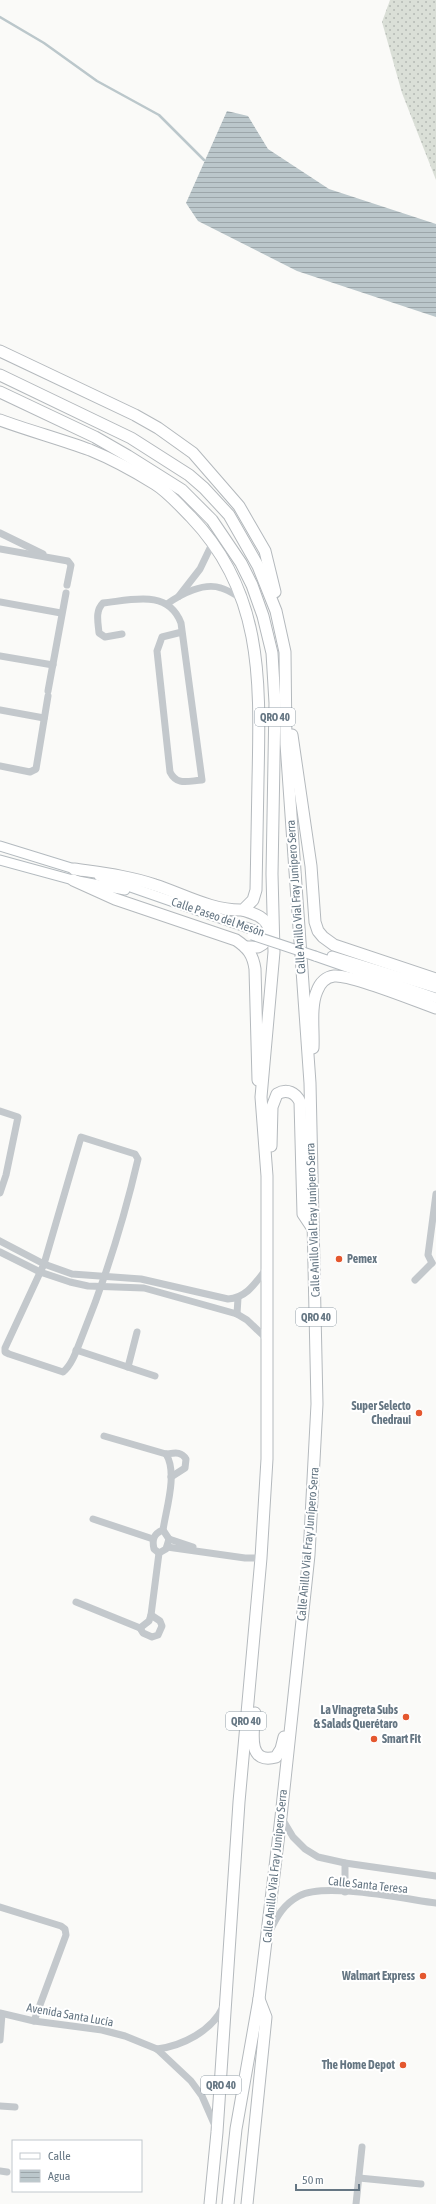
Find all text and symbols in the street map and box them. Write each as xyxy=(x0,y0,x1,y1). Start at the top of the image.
road number: QRO 40 xyxy=(255,708,295,726)
street label: Calle Anillo Vial Fray Junípero Serra xyxy=(284,819,308,975)
street label: Calle Paseo del Mesón xyxy=(170,894,266,940)
street label: Calle Anillo Vial Fray Junípero Serra xyxy=(303,1143,323,1297)
place label: Pemex xyxy=(347,1252,377,1266)
marker: Pemex xyxy=(334,1254,344,1264)
road number: QRO 40 xyxy=(296,1308,336,1326)
place label: Super Selecto Chedraui xyxy=(351,1399,411,1427)
marker: Super Selecto Chedraui xyxy=(414,1408,424,1418)
street label: Calle Anillo Vial Fray Junípero Serra xyxy=(294,1466,322,1622)
place label: La Vinagreta Subs & Salads Querétaro xyxy=(314,1703,399,1731)
road number: QRO 40 xyxy=(226,1712,266,1730)
marker: La Vinagreta Subs & Salads Querétaro xyxy=(401,1712,411,1722)
place label: Smart Fit xyxy=(382,1732,421,1746)
marker: Smart Fit xyxy=(369,1734,379,1744)
street label: Calle Anillo Vial Fray Junípero Serra xyxy=(260,1788,290,1944)
street label: Calle Santa Teresa xyxy=(327,1874,409,1896)
place label: Walmart Express xyxy=(341,1969,416,1983)
marker: Walmart Express xyxy=(418,1971,428,1981)
street label: Avenida Santa Lucía xyxy=(25,2000,115,2030)
place label: The Home Depot xyxy=(322,2058,396,2072)
marker: The Home Depot xyxy=(398,2060,408,2070)
road number: QRO 40 xyxy=(201,2076,241,2094)
legend xyxy=(12,2140,142,2192)
text: Calle xyxy=(48,2149,71,2163)
scale bar xyxy=(296,2166,359,2192)
text: Agua xyxy=(48,2169,70,2183)
text: 50 m xyxy=(302,2173,324,2187)

